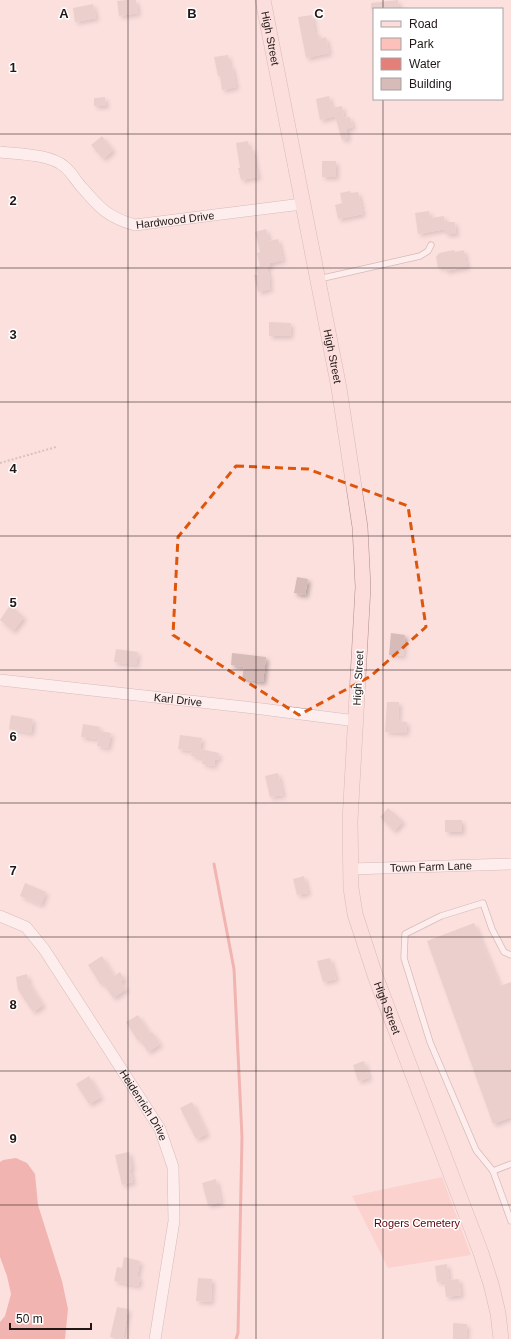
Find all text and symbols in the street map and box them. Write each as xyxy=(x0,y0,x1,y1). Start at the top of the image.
text: A xyxy=(59,6,69,21)
text: B xyxy=(187,6,197,21)
text: C xyxy=(314,6,324,21)
legend xyxy=(373,8,503,100)
street label: High Street xyxy=(259,10,282,66)
text: Road xyxy=(409,17,438,31)
text: Park xyxy=(409,37,435,51)
text: Water xyxy=(409,57,441,71)
text: 1 xyxy=(9,60,17,75)
text: Building xyxy=(409,77,452,91)
text: 2 xyxy=(9,193,17,208)
street label: Hardwood Drive xyxy=(135,209,215,231)
text: 3 xyxy=(9,327,17,342)
street label: High Street xyxy=(322,328,344,384)
text: 4 xyxy=(9,461,17,476)
text: 5 xyxy=(9,595,17,610)
street label: High Street xyxy=(351,650,365,706)
street label: Karl Drive xyxy=(153,691,203,708)
text: 6 xyxy=(9,729,17,744)
street label: Town Farm Lane xyxy=(390,859,472,874)
text: 7 xyxy=(9,863,17,878)
street label: High Street xyxy=(372,980,403,1036)
text: 8 xyxy=(9,997,17,1012)
street label: Heidenrich Drive xyxy=(117,1067,170,1142)
text: 9 xyxy=(9,1131,17,1146)
park label: Rogers Cemetery xyxy=(374,1217,461,1229)
scale bar xyxy=(10,1305,91,1331)
text: 50 m xyxy=(16,1312,43,1326)

